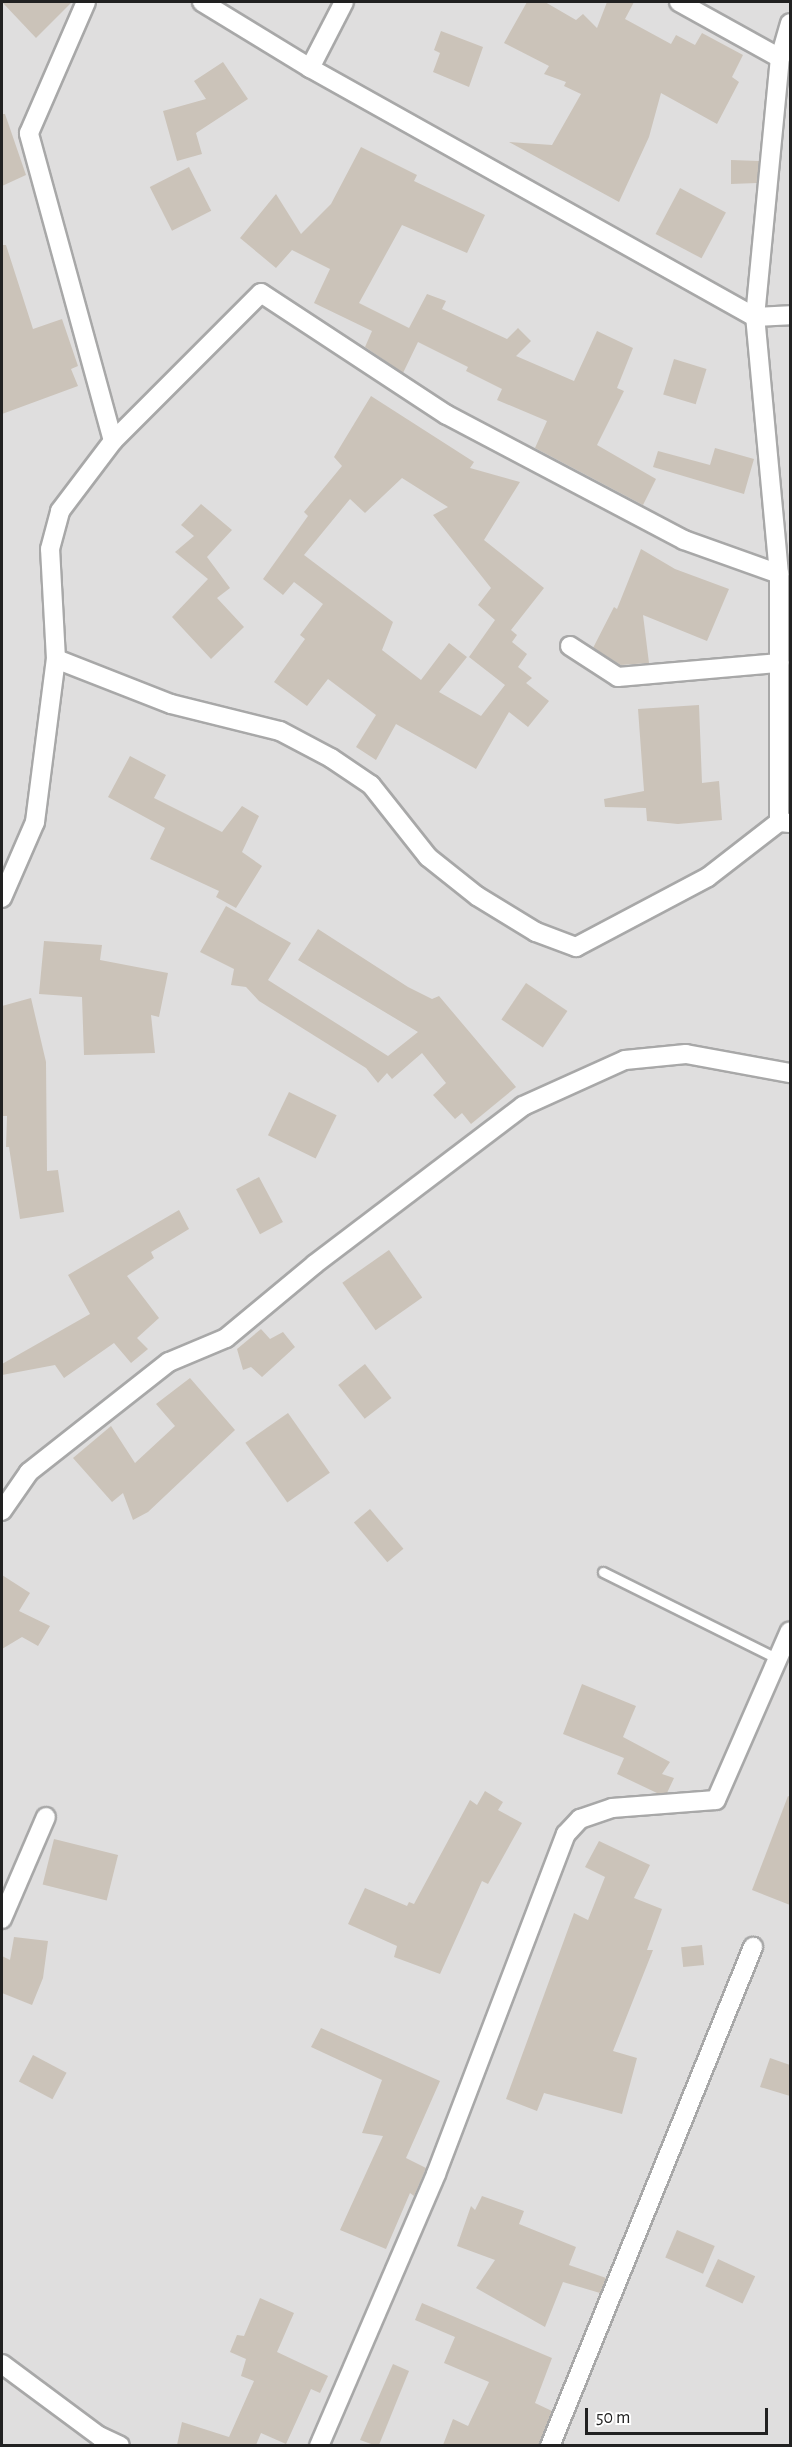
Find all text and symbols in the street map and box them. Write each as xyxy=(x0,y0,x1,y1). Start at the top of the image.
scale bar xyxy=(588,2396,771,2434)
text: 50 m xyxy=(596,2409,630,2427)

